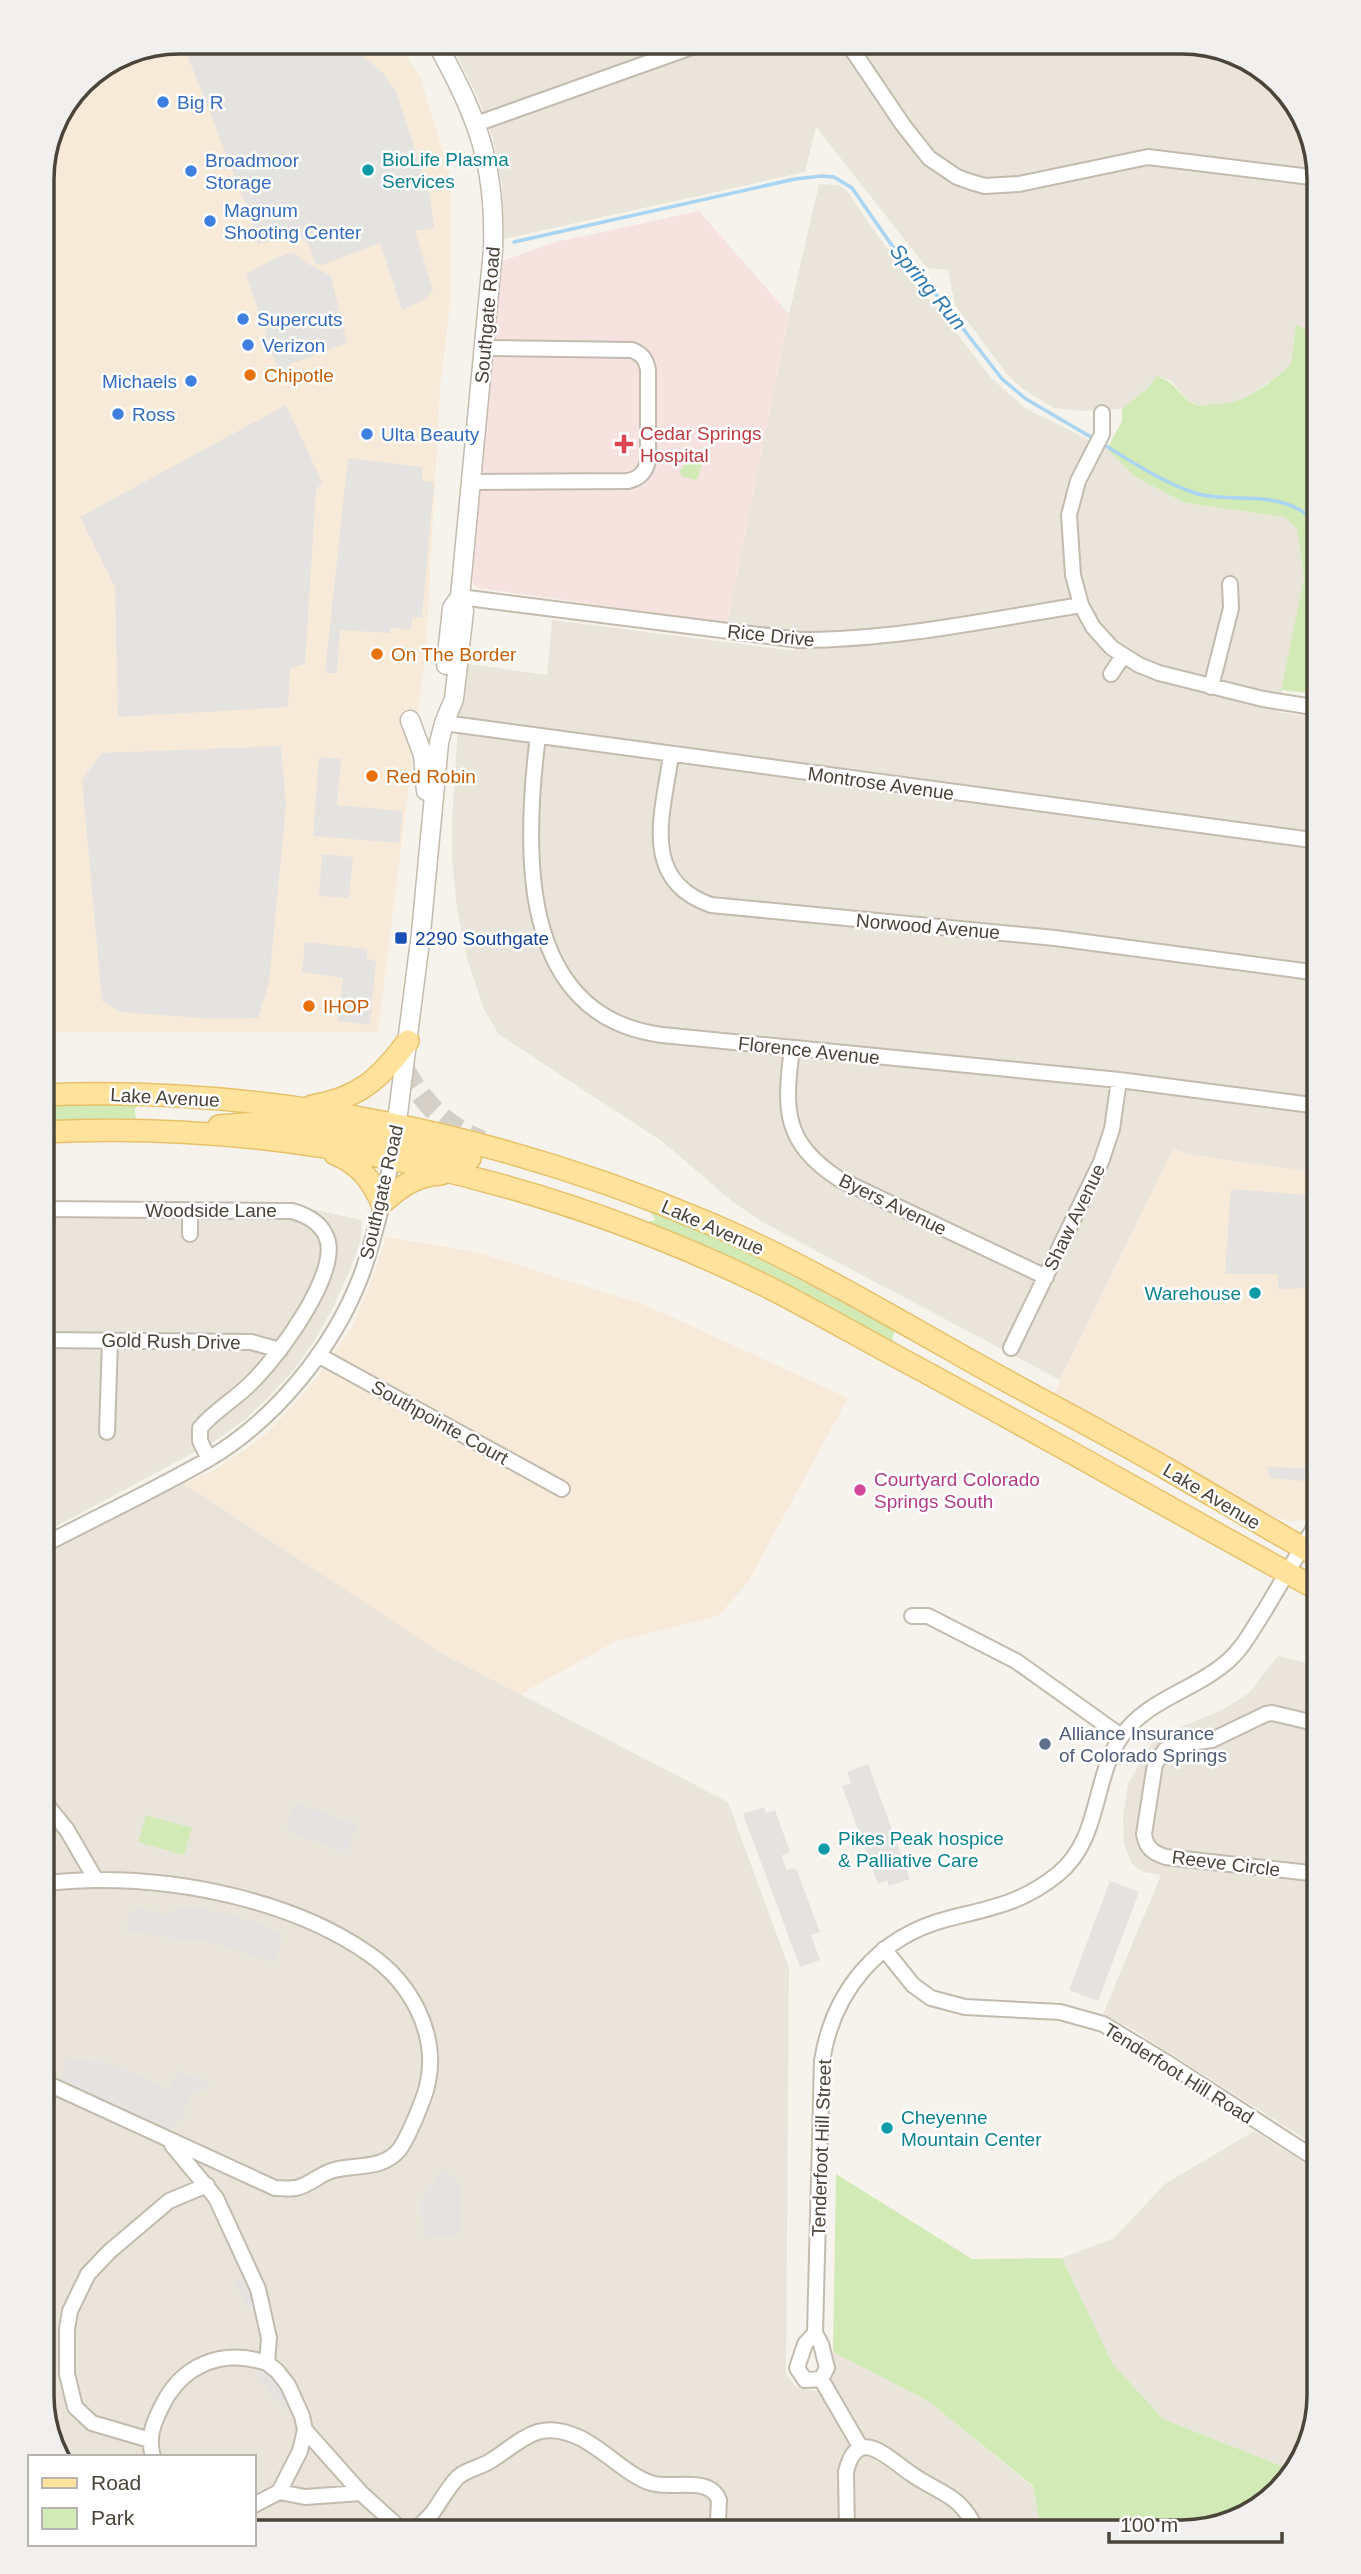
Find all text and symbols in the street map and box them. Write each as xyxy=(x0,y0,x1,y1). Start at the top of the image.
place label: Big R xyxy=(177,92,223,113)
marker: Big R xyxy=(155,94,171,110)
place label: BioLife Plasma Services xyxy=(382,149,509,192)
place label: Broadmoor Storage xyxy=(205,150,300,193)
marker: BioLife Plasma Services xyxy=(360,162,376,178)
marker: Broadmoor Storage xyxy=(183,163,199,179)
place label: Magnum Shooting Center xyxy=(224,200,362,243)
marker: Magnum Shooting Center xyxy=(202,213,218,229)
water label: Spring Run xyxy=(886,239,971,334)
street label: Southgate Road xyxy=(471,246,504,384)
place label: Supercuts xyxy=(257,309,343,330)
marker: Supercuts xyxy=(235,311,251,327)
place label: Verizon xyxy=(262,335,325,356)
marker: Verizon xyxy=(240,337,256,353)
place label: Chipotle xyxy=(264,365,334,386)
marker: Chipotle xyxy=(242,367,258,383)
place label: Michaels xyxy=(102,371,177,392)
marker: Michaels xyxy=(183,373,199,389)
place label: Ross xyxy=(132,404,175,425)
marker: Ross xyxy=(110,406,126,422)
place label: Cedar Springs Hospital xyxy=(640,423,761,466)
place label: Ulta Beauty xyxy=(381,424,480,445)
marker: Ulta Beauty xyxy=(359,426,375,442)
marker: Cedar Springs Hospital xyxy=(614,434,634,454)
street label: Rice Drive xyxy=(726,620,816,651)
place label: On The Border xyxy=(391,644,517,665)
marker: On The Border xyxy=(369,646,385,662)
street label: Montrose Avenue xyxy=(806,763,955,804)
place label: Red Robin xyxy=(386,766,476,787)
marker: Red Robin xyxy=(364,768,380,784)
street label: Norwood Avenue xyxy=(855,910,1001,943)
place label: 2290 Southgate xyxy=(415,928,549,949)
marker: 2290 Southgate xyxy=(393,930,409,946)
place label: IHOP xyxy=(323,996,369,1017)
marker: IHOP xyxy=(301,998,317,1014)
street label: Florence Avenue xyxy=(737,1033,881,1068)
street label: Lake Avenue xyxy=(110,1084,220,1111)
street label: Southgate Road xyxy=(356,1123,407,1261)
street label: Shaw Avenue xyxy=(1040,1161,1109,1274)
street label: Byers Avenue xyxy=(836,1169,950,1240)
street label: Lake Avenue xyxy=(658,1196,767,1259)
street label: Woodside Lane xyxy=(145,1200,277,1221)
place label: Warehouse xyxy=(1145,1283,1241,1304)
marker: Warehouse xyxy=(1247,1285,1263,1301)
street label: Gold Rush Drive xyxy=(101,1330,241,1353)
street label: Southpointe Court xyxy=(368,1376,512,1469)
street label: Lake Avenue xyxy=(1159,1459,1264,1534)
place label: Courtyard Colorado Springs South xyxy=(874,1469,1040,1512)
marker: Courtyard Colorado Springs South xyxy=(852,1482,868,1498)
place label: Alliance Insurance of Colorado Springs xyxy=(1059,1723,1227,1766)
marker: Alliance Insurance of Colorado Springs xyxy=(1037,1736,1053,1752)
place label: Pikes Peak hospice & Palliative Care xyxy=(838,1828,1004,1871)
marker: Pikes Peak hospice & Palliative Care xyxy=(816,1841,832,1857)
street label: Reeve Circle xyxy=(1171,1846,1281,1881)
street label: Tenderfoot Hill Road xyxy=(1100,2019,1257,2128)
street label: Tenderfoot Hill Street xyxy=(808,2058,835,2237)
place label: Cheyenne Mountain Center xyxy=(901,2107,1042,2150)
marker: Cheyenne Mountain Center xyxy=(879,2120,895,2136)
legend xyxy=(28,2455,256,2546)
text: Road xyxy=(91,2471,141,2494)
scale bar xyxy=(1109,2500,1282,2544)
text: Park xyxy=(91,2506,135,2529)
text: 100 m xyxy=(1120,2513,1178,2536)

